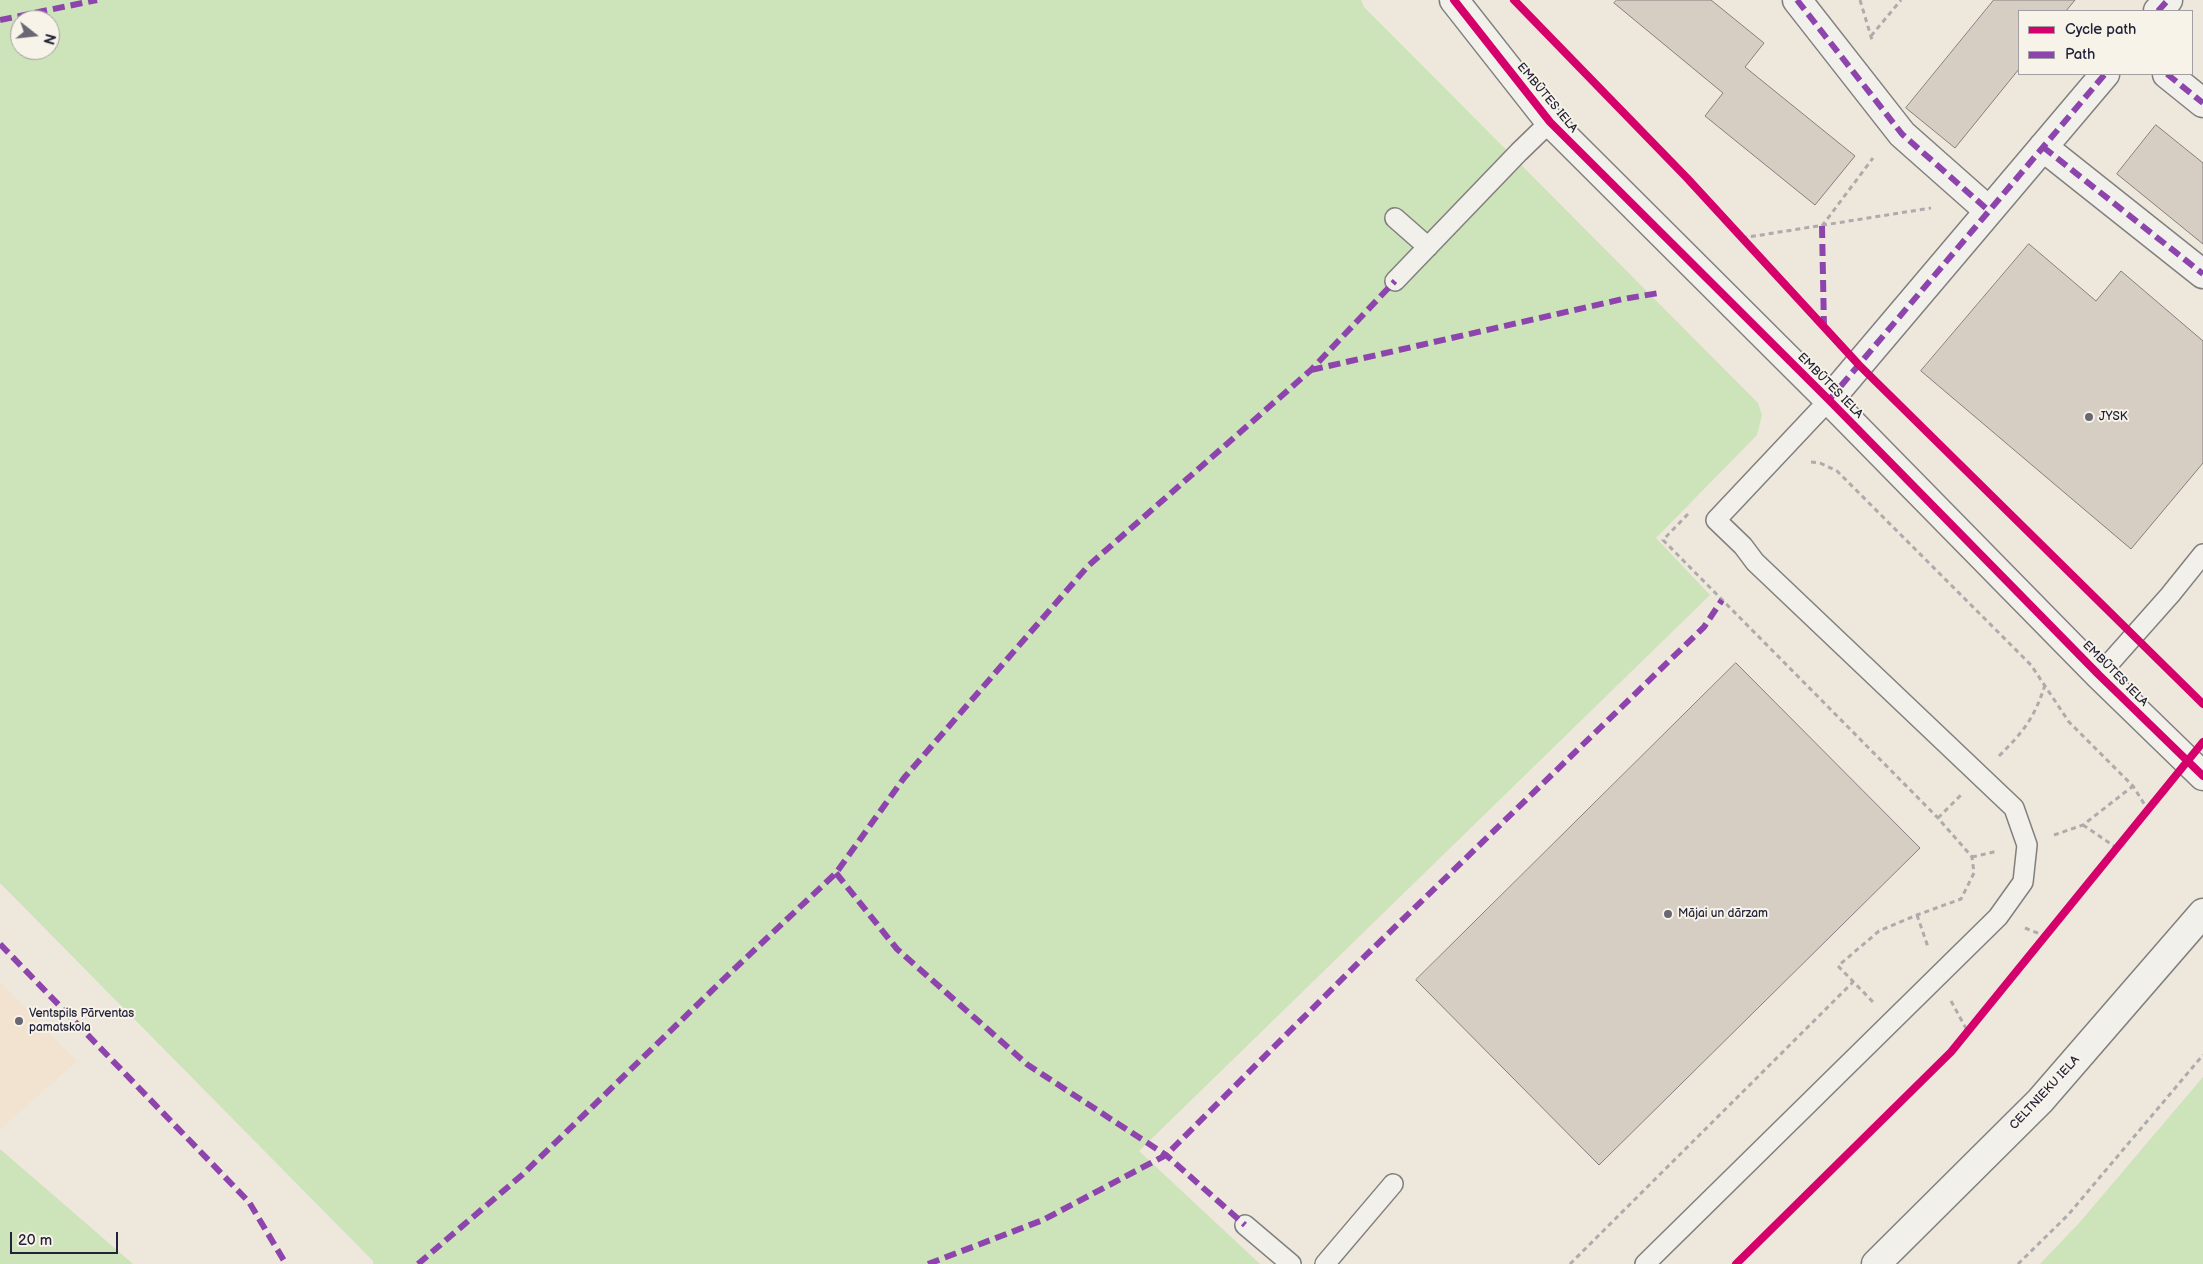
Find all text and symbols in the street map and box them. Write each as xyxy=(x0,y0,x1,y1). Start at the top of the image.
north arrow xyxy=(10,10,60,60)
legend xyxy=(2018,10,2193,75)
text: Cycle path xyxy=(2065,20,2136,39)
text: N xyxy=(39,32,59,46)
text: Path xyxy=(2065,45,2095,64)
street label: EMBŪTES IELA xyxy=(1514,60,1580,136)
street label: EMBŪTES IELA xyxy=(1794,350,1866,422)
place label: JYSK xyxy=(2099,410,2127,424)
marker: JYSK xyxy=(2083,411,2095,423)
street label: EMBŪTES IELA xyxy=(2079,638,2151,710)
place label: Mājai un dārzam xyxy=(1678,907,1768,921)
marker: Mājai un dārzam xyxy=(1662,908,1674,920)
place label: Ventspils Pārventas pamatskola xyxy=(29,1007,134,1035)
marker: Ventspils Pārventas pamatskola xyxy=(13,1015,25,1027)
street label: CELTNIEKU IELA xyxy=(2007,1053,2083,1133)
scale bar xyxy=(12,1222,120,1254)
text: 20 m xyxy=(18,1231,52,1250)

